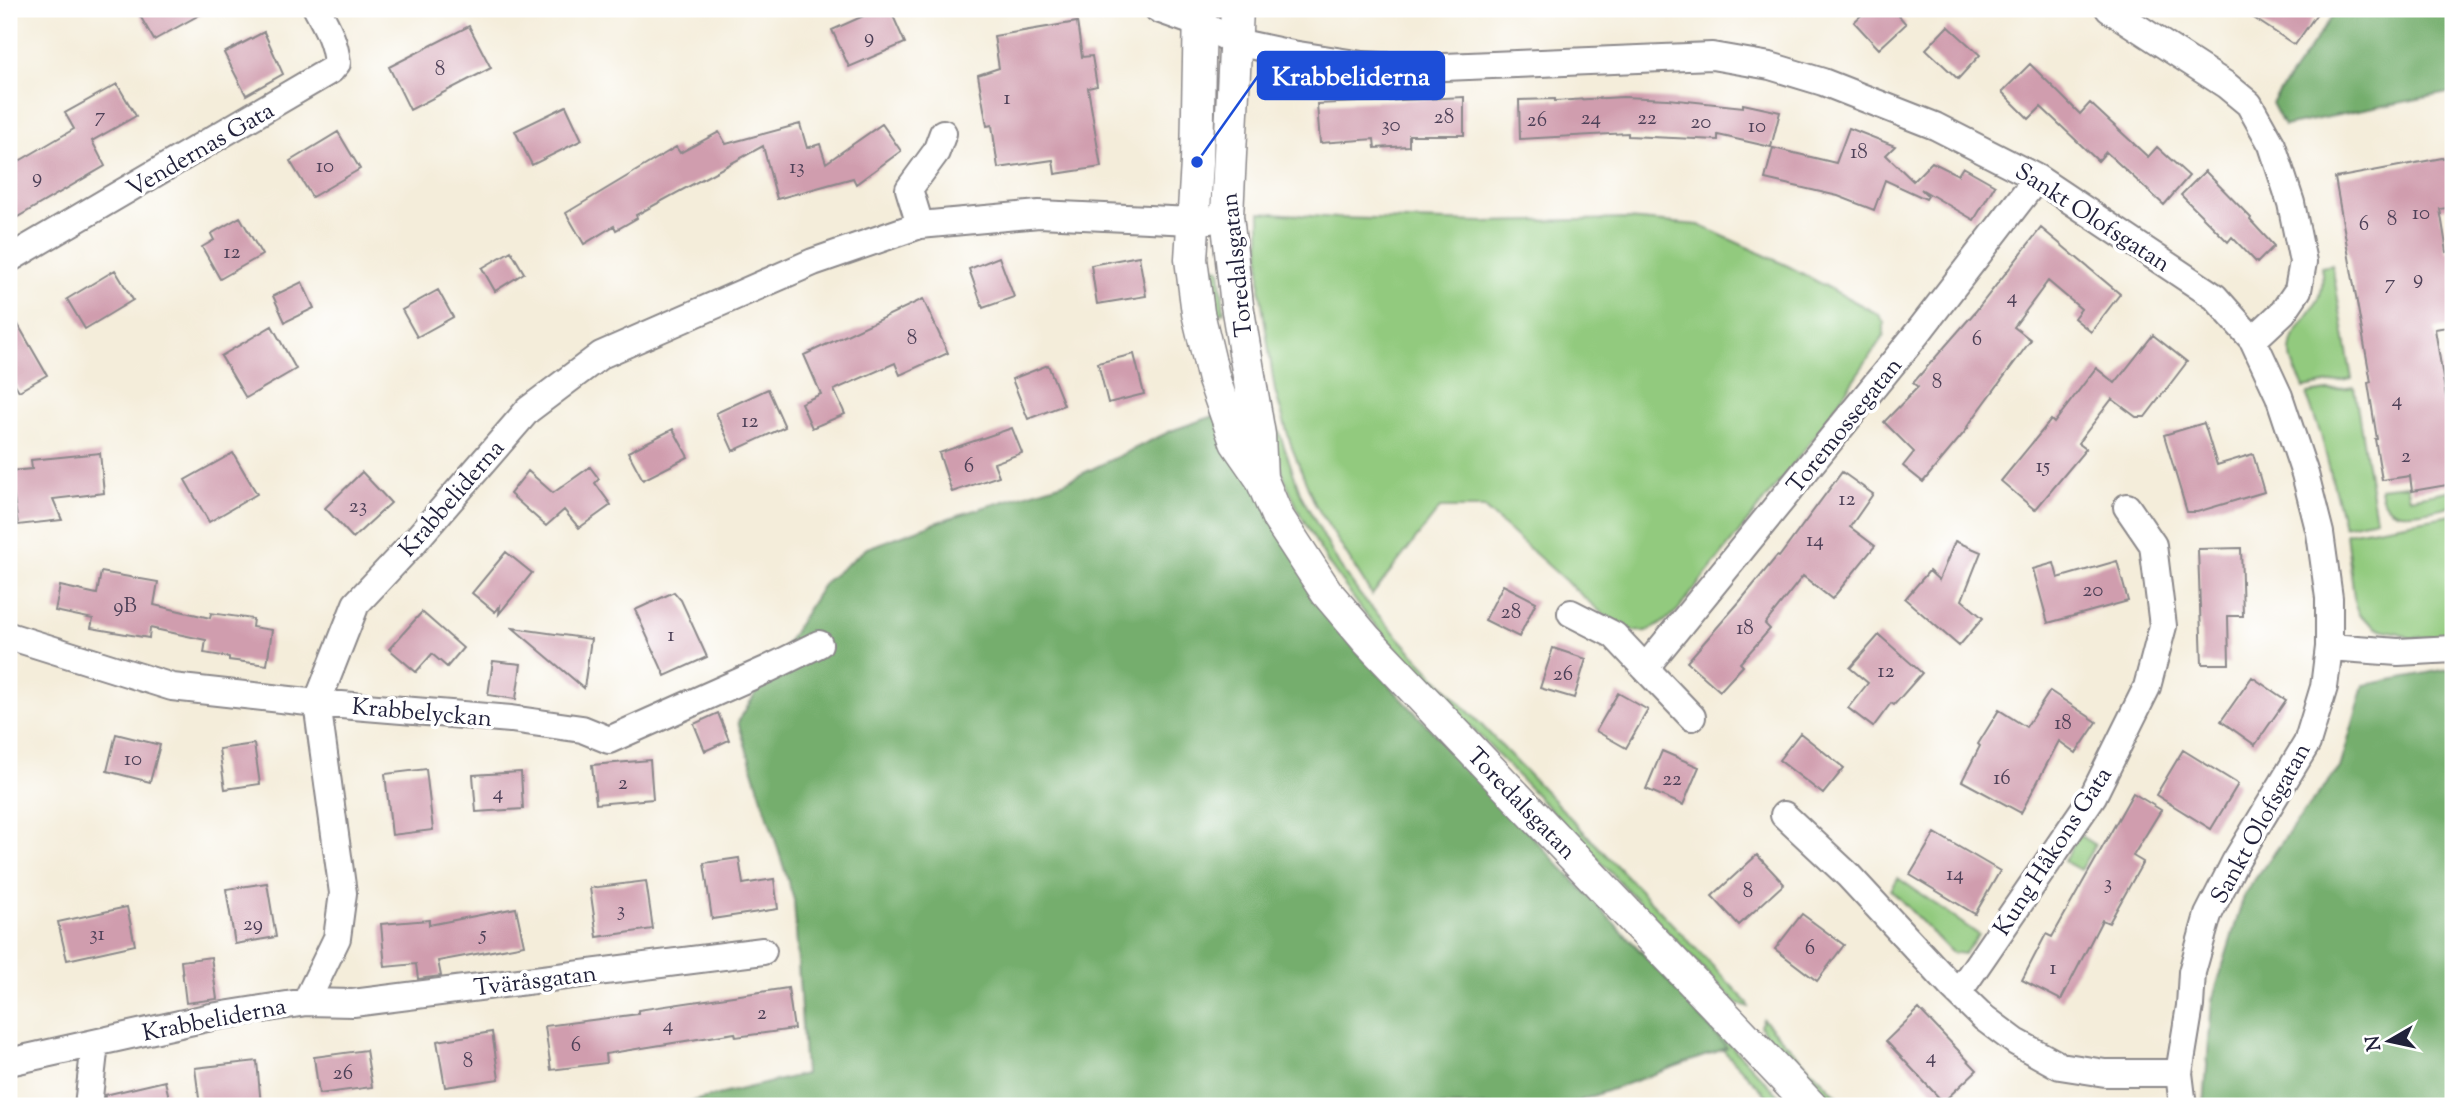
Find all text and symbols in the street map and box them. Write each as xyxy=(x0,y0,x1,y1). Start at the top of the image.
house number: 9 xyxy=(864,23,874,53)
callout: Krabbeliderna xyxy=(1258,52,1444,99)
house number: 8 xyxy=(435,55,445,85)
text: Krabbeliderna xyxy=(1272,60,1430,97)
house number: 1 xyxy=(1003,84,1011,114)
street label: Vendernas Gata xyxy=(121,95,281,207)
house number: 7 xyxy=(95,102,106,132)
house number: 28 xyxy=(1434,103,1454,133)
house number: 24 xyxy=(1581,104,1601,134)
house number: 22 xyxy=(1637,104,1657,134)
house number: 26 xyxy=(1527,106,1547,136)
house number: 20 xyxy=(1691,108,1711,138)
house number: 30 xyxy=(1381,111,1401,141)
house number: 10 xyxy=(1748,112,1766,142)
house number: 18 xyxy=(1850,138,1868,168)
house number: 10 xyxy=(316,152,334,182)
house number: 13 xyxy=(789,153,805,183)
street label: Sankt Olofsgatan xyxy=(2007,156,2176,282)
house number: 9 xyxy=(32,163,42,193)
street label: Toredalsgatan xyxy=(1214,191,1262,339)
house number: 10 xyxy=(2412,199,2430,229)
house number: 8 xyxy=(2387,205,2397,235)
house number: 6 xyxy=(2359,210,2369,240)
house number: 12 xyxy=(224,238,241,268)
house number: 9 xyxy=(2413,264,2423,294)
house number: 7 xyxy=(2385,269,2396,299)
house number: 4 xyxy=(2007,283,2017,313)
house number: 8 xyxy=(907,324,917,354)
house number: 6 xyxy=(1972,325,1982,355)
street label: Toremossegatan xyxy=(1780,351,1911,502)
house number: 8 xyxy=(1932,368,1942,398)
house number: 4 xyxy=(2392,386,2402,416)
house number: 12 xyxy=(742,407,759,437)
street label: Krabbeliderna xyxy=(392,433,513,566)
house number: 2 xyxy=(2401,442,2411,472)
house number: 6 xyxy=(964,452,974,482)
house number: 15 xyxy=(2036,452,2050,482)
house number: 12 xyxy=(1839,485,1856,515)
house number: 23 xyxy=(349,492,367,522)
house number: 14 xyxy=(1806,526,1824,556)
house number: 20 xyxy=(2083,576,2103,606)
house number: 9B xyxy=(113,592,137,622)
house number: 28 xyxy=(1501,598,1521,628)
house number: 18 xyxy=(1736,614,1754,644)
house number: 1 xyxy=(667,621,675,651)
house number: 12 xyxy=(1878,657,1895,687)
house number: 26 xyxy=(1553,660,1573,690)
street label: Krabbelyckan xyxy=(350,691,493,737)
house number: 18 xyxy=(2054,709,2072,739)
street label: Sankt Olofsgatan xyxy=(2203,737,2320,911)
street label: Toredalsgatan xyxy=(1458,740,1583,868)
house number: 10 xyxy=(124,745,142,775)
street label: Kung Håkons Gata xyxy=(1986,761,2121,943)
house number: 16 xyxy=(1993,764,2011,794)
house number: 22 xyxy=(1662,765,1682,795)
house number: 2 xyxy=(618,769,628,799)
house number: 4 xyxy=(493,779,503,809)
house number: 14 xyxy=(1946,860,1964,890)
house number: 3 xyxy=(2104,869,2112,899)
house number: 8 xyxy=(1743,877,1753,907)
house number: 3 xyxy=(617,896,625,926)
house number: 29 xyxy=(243,910,263,940)
house number: 31 xyxy=(89,920,105,950)
house number: 5 xyxy=(478,920,487,950)
house number: 6 xyxy=(1805,934,1815,964)
house number: 1 xyxy=(2049,954,2057,984)
street label: Tväråsgatan xyxy=(472,958,599,1006)
street label: Krabbeliderna xyxy=(140,990,289,1052)
house number: 2 xyxy=(757,999,767,1029)
north arrow xyxy=(2354,1006,2424,1076)
house number: 4 xyxy=(663,1011,673,1041)
house number: 6 xyxy=(571,1031,581,1061)
text: N xyxy=(2360,1034,2389,1053)
house number: 4 xyxy=(1926,1043,1936,1073)
house number: 8 xyxy=(463,1047,473,1077)
house number: 26 xyxy=(333,1059,353,1089)

